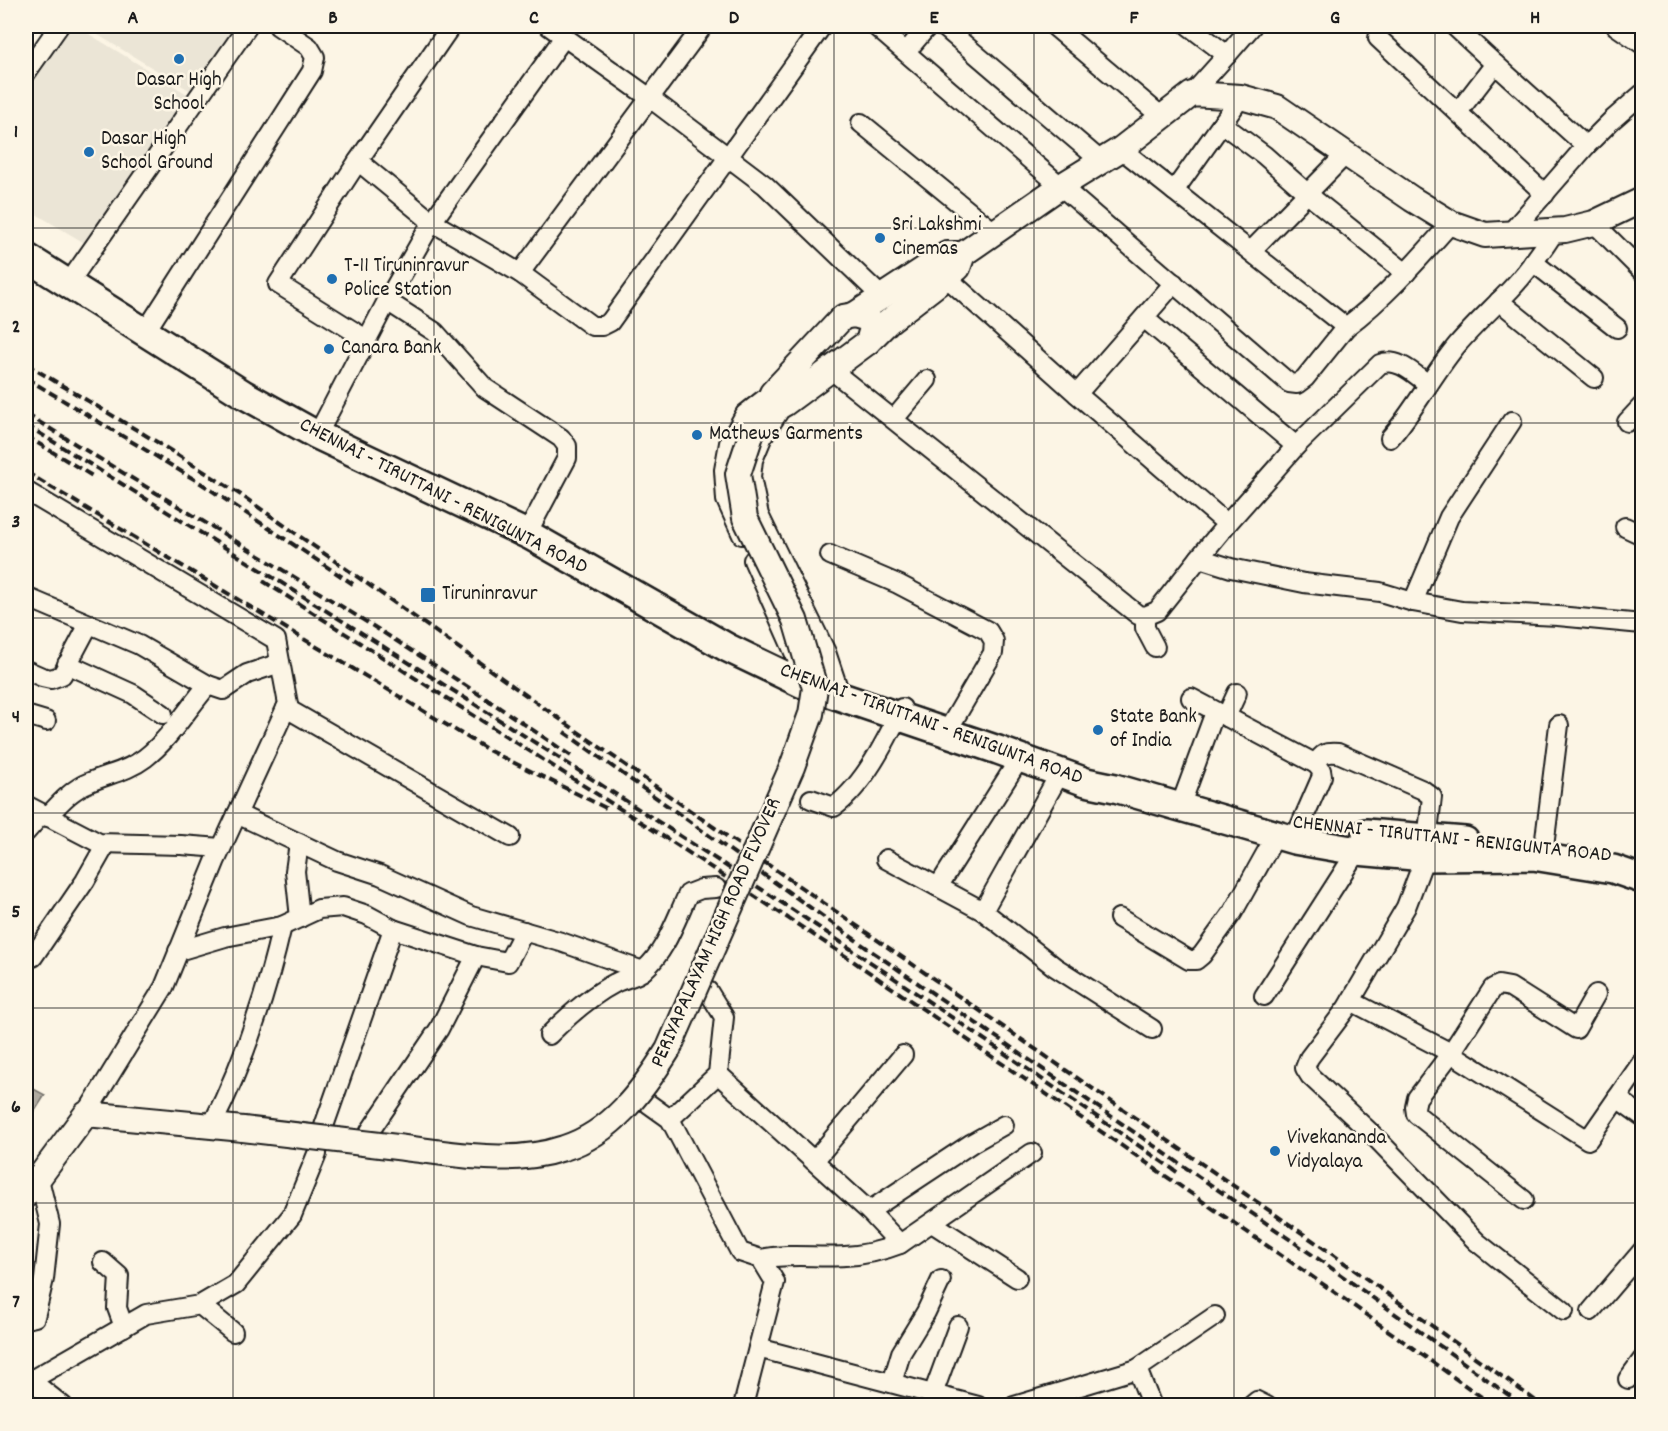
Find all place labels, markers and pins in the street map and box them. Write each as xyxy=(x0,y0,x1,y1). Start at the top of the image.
marker: Dasar High School xyxy=(172,52,186,66)
place label: Dasar High School xyxy=(136,66,222,120)
place label: Dasar High School Ground xyxy=(101,125,213,179)
marker: Dasar High School Ground xyxy=(82,145,96,159)
place label: Sri Lakshmi Cinemas xyxy=(892,211,982,265)
marker: Sri Lakshmi Cinemas xyxy=(873,231,887,245)
place label: T-11 Tiruninravur Police Station xyxy=(344,252,469,306)
marker: T-11 Tiruninravur Police Station xyxy=(325,272,339,286)
place label: Canara Bank xyxy=(341,334,441,364)
marker: Canara Bank xyxy=(322,342,336,356)
place label: Mathews Garments xyxy=(709,420,863,450)
marker: Mathews Garments xyxy=(690,428,704,442)
place label: Tiruninravur xyxy=(442,580,538,610)
marker: Tiruninravur xyxy=(419,586,437,604)
place label: State Bank of India xyxy=(1110,703,1197,757)
marker: State Bank of India xyxy=(1091,723,1105,737)
place label: Vivekananda Vidyalaya xyxy=(1287,1124,1388,1178)
marker: Vivekananda Vidyalaya xyxy=(1268,1144,1282,1158)

